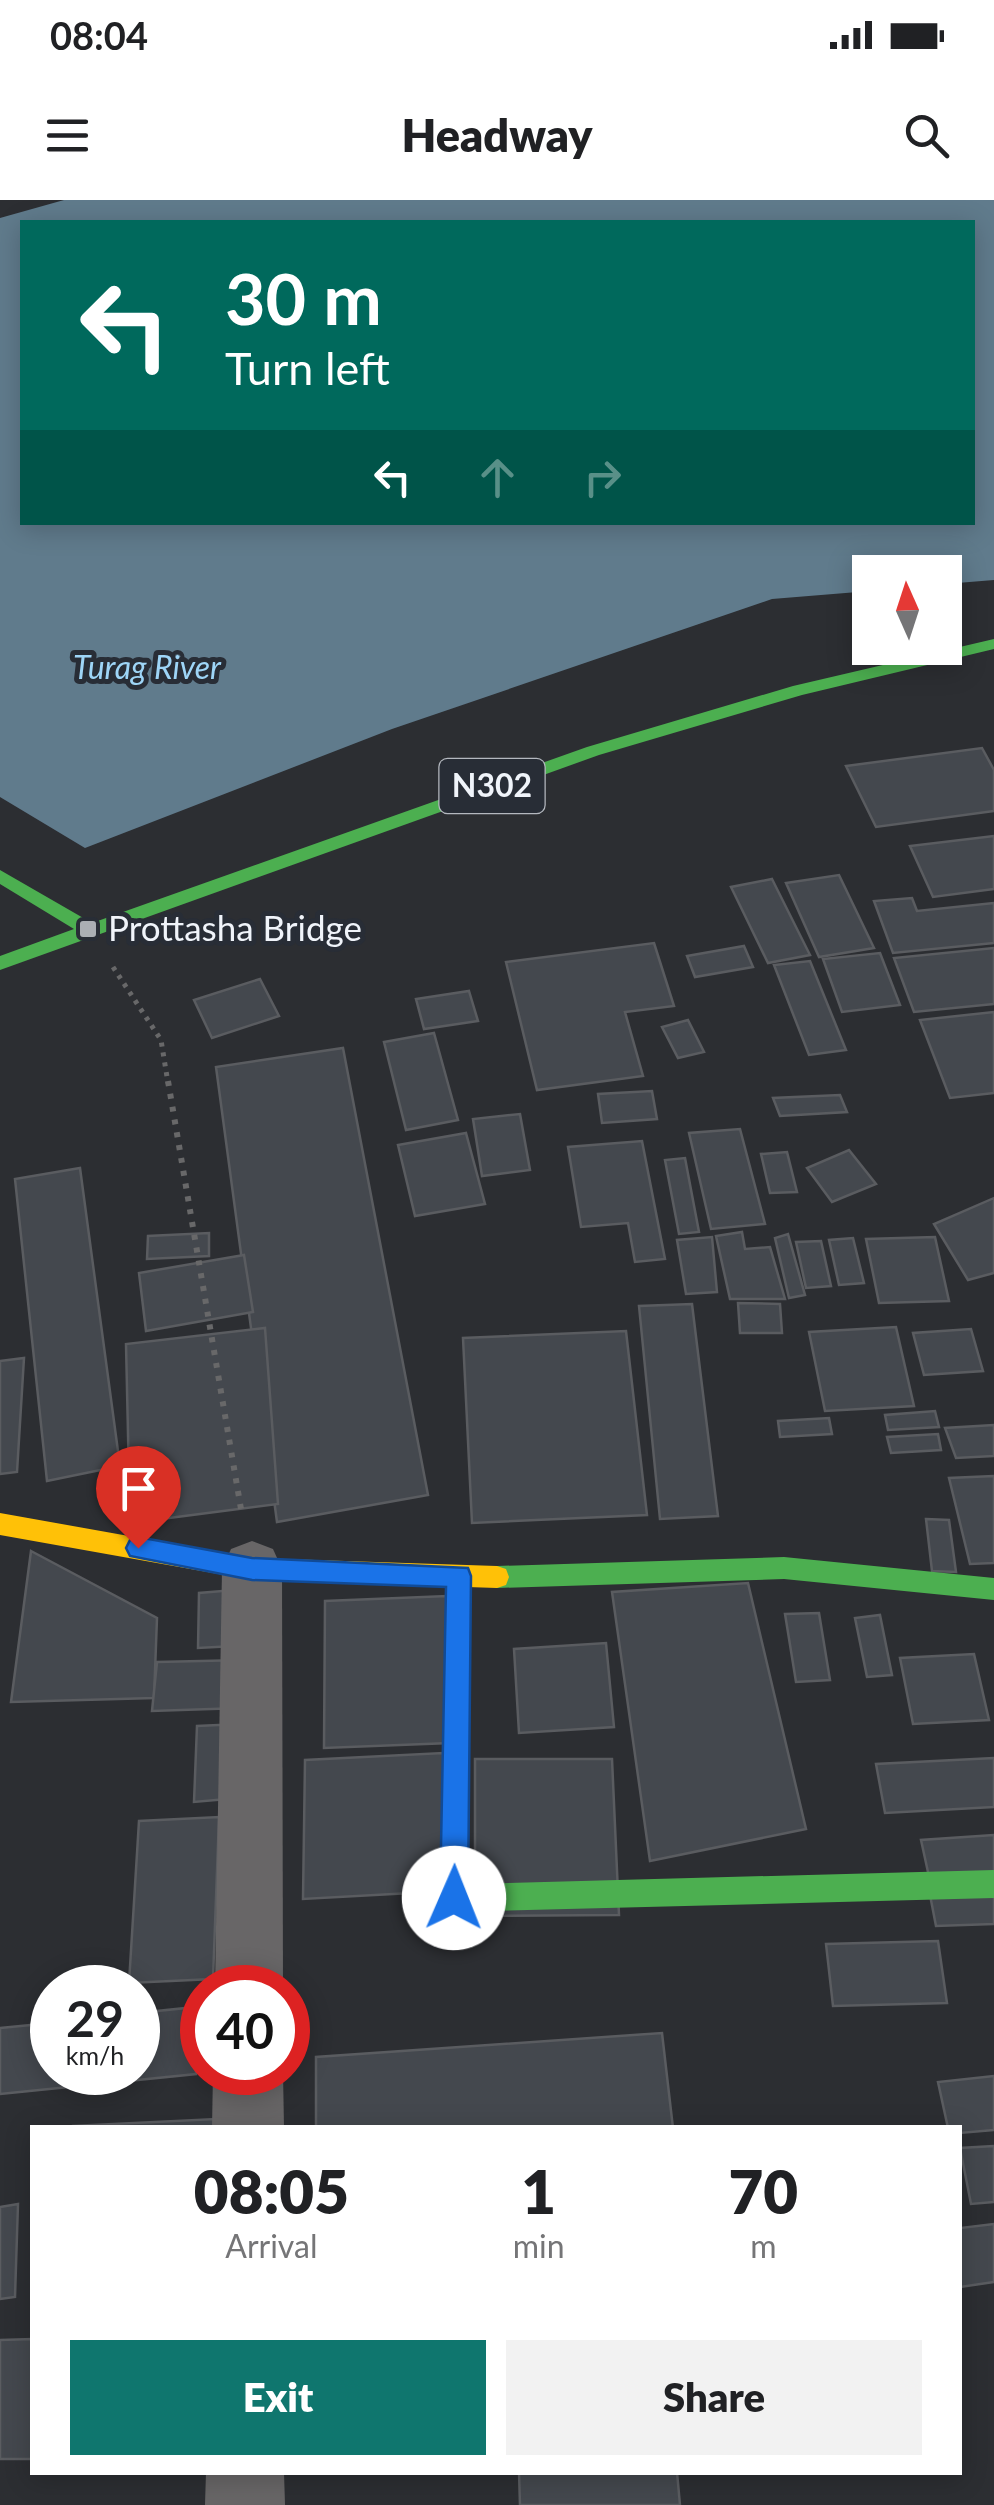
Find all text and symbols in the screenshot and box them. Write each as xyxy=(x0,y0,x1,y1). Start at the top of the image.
text: 08:04 xyxy=(50,12,148,58)
icon: menu xyxy=(40,108,95,163)
text: Headway xyxy=(402,108,592,162)
icon: search xyxy=(899,108,954,163)
text: 30 m xyxy=(225,256,382,340)
icon: left xyxy=(60,260,190,390)
text: Turn left xyxy=(225,341,390,395)
icon: left xyxy=(365,450,420,505)
icon: ahead xyxy=(470,450,525,505)
icon: right xyxy=(575,450,630,505)
north arrow xyxy=(852,555,962,665)
map controls xyxy=(852,555,962,665)
water label: Turag River xyxy=(73,647,222,686)
road number: N302 xyxy=(440,759,544,813)
place label: Prottasha Bridge xyxy=(108,906,362,948)
marker: Prottasha Bridge xyxy=(77,918,99,940)
pin xyxy=(96,1446,181,1549)
icon: arrive xyxy=(111,1461,166,1516)
position arrow xyxy=(402,1846,506,1950)
speed limit sign: 40 xyxy=(180,1965,310,2095)
text: 29 xyxy=(66,1988,124,2048)
text: km/h xyxy=(66,2040,124,2070)
text: 08:05 xyxy=(194,2155,349,2227)
text: 1 xyxy=(521,2155,556,2227)
text: 70 xyxy=(729,2155,798,2227)
text: Arrival xyxy=(225,2226,318,2265)
text: min xyxy=(513,2226,565,2265)
text: m xyxy=(750,2226,776,2265)
button: Exit xyxy=(70,2340,486,2455)
button: Share xyxy=(506,2340,922,2455)

